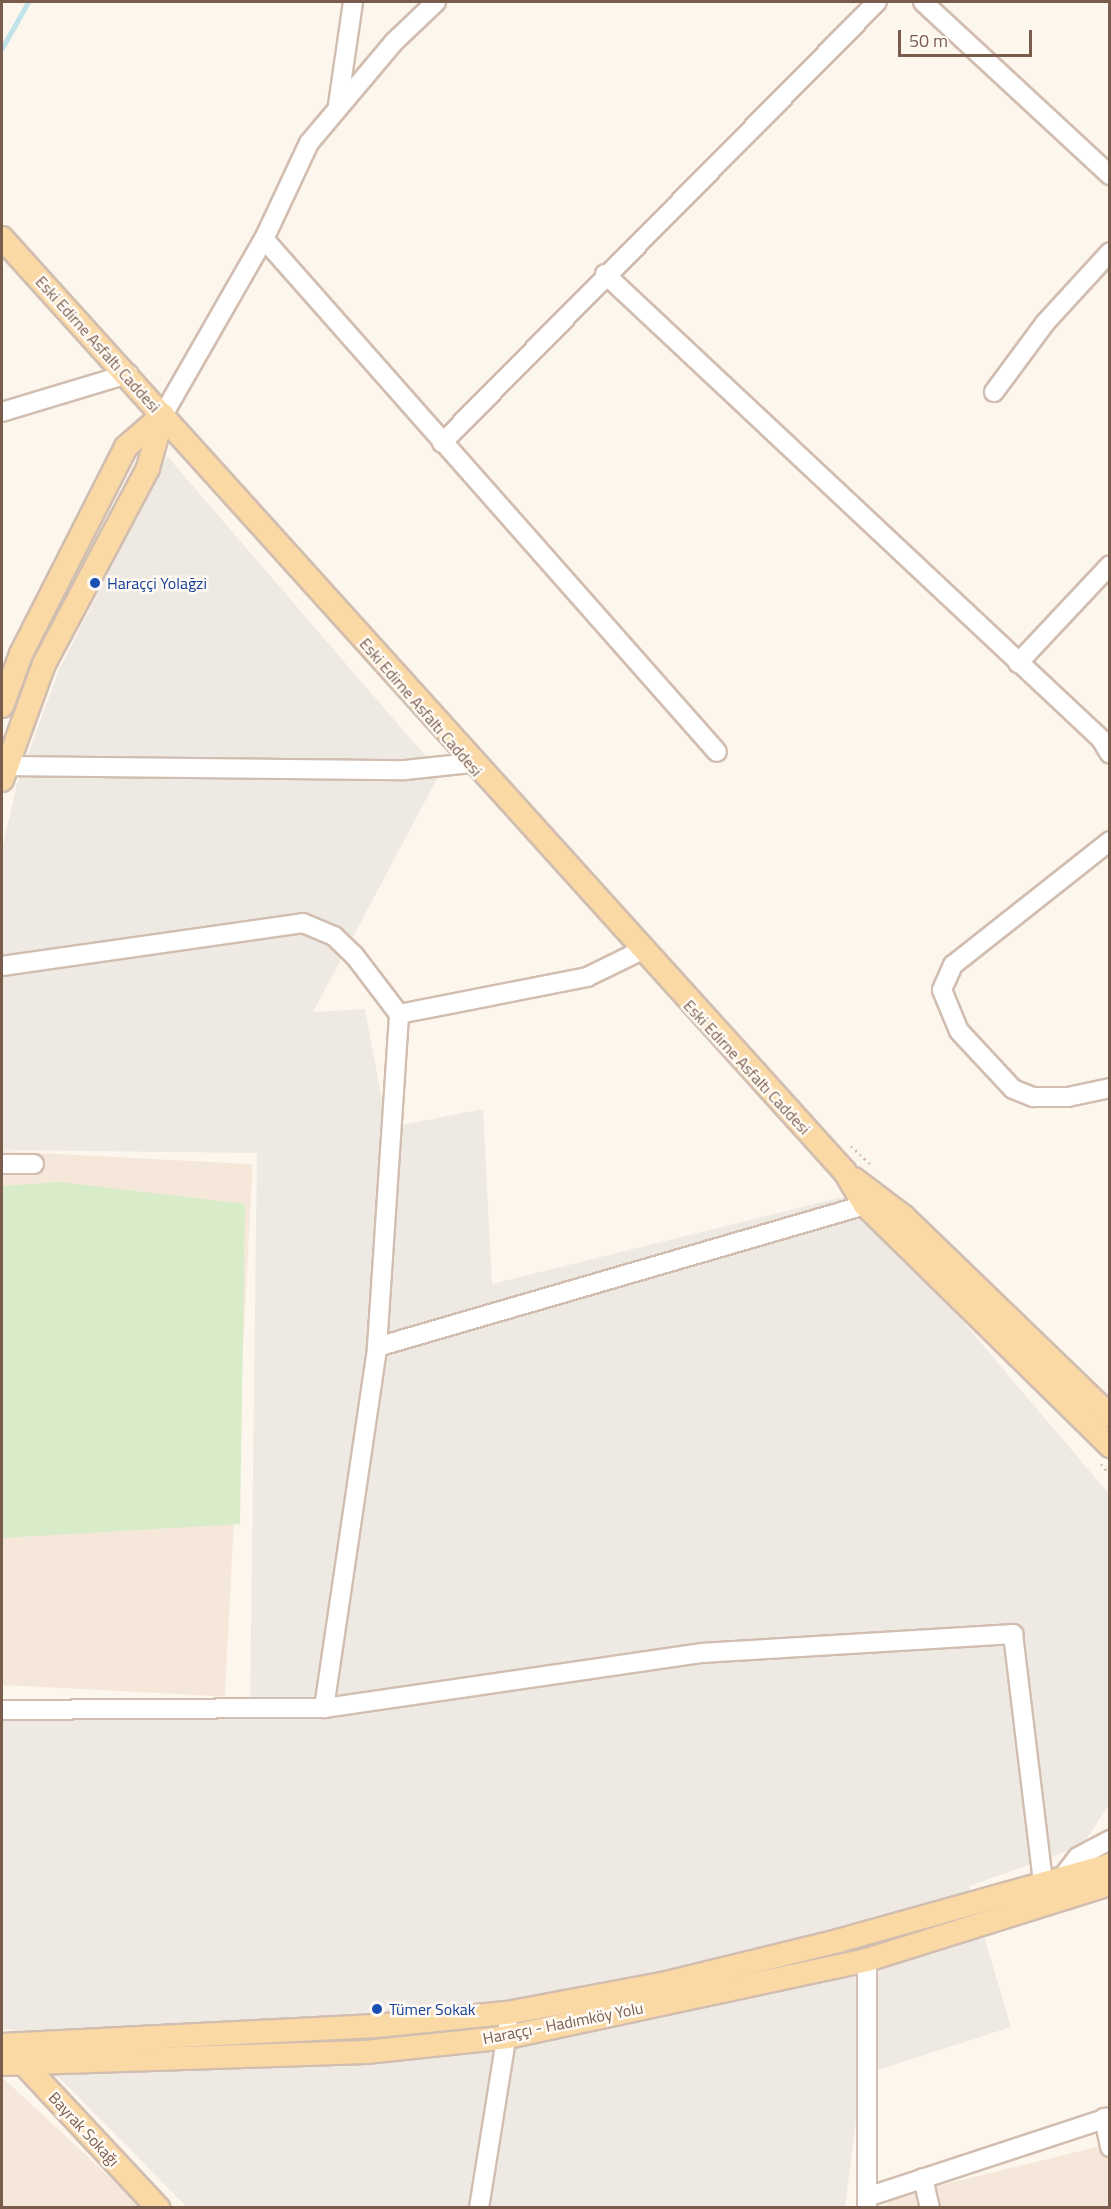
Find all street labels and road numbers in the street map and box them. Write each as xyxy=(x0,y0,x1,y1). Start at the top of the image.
street label: Eski Edirne Asfaltı Caddesi xyxy=(32,272,164,416)
street label: Eski Edirne Asfaltı Caddesi xyxy=(356,634,486,780)
street label: Eski Edirne Asfaltı Caddesi xyxy=(680,996,814,1138)
street label: Haraççı - Hadımköy Yolu xyxy=(481,1998,645,2048)
street label: Bayrak Sokağı xyxy=(45,2088,123,2170)

